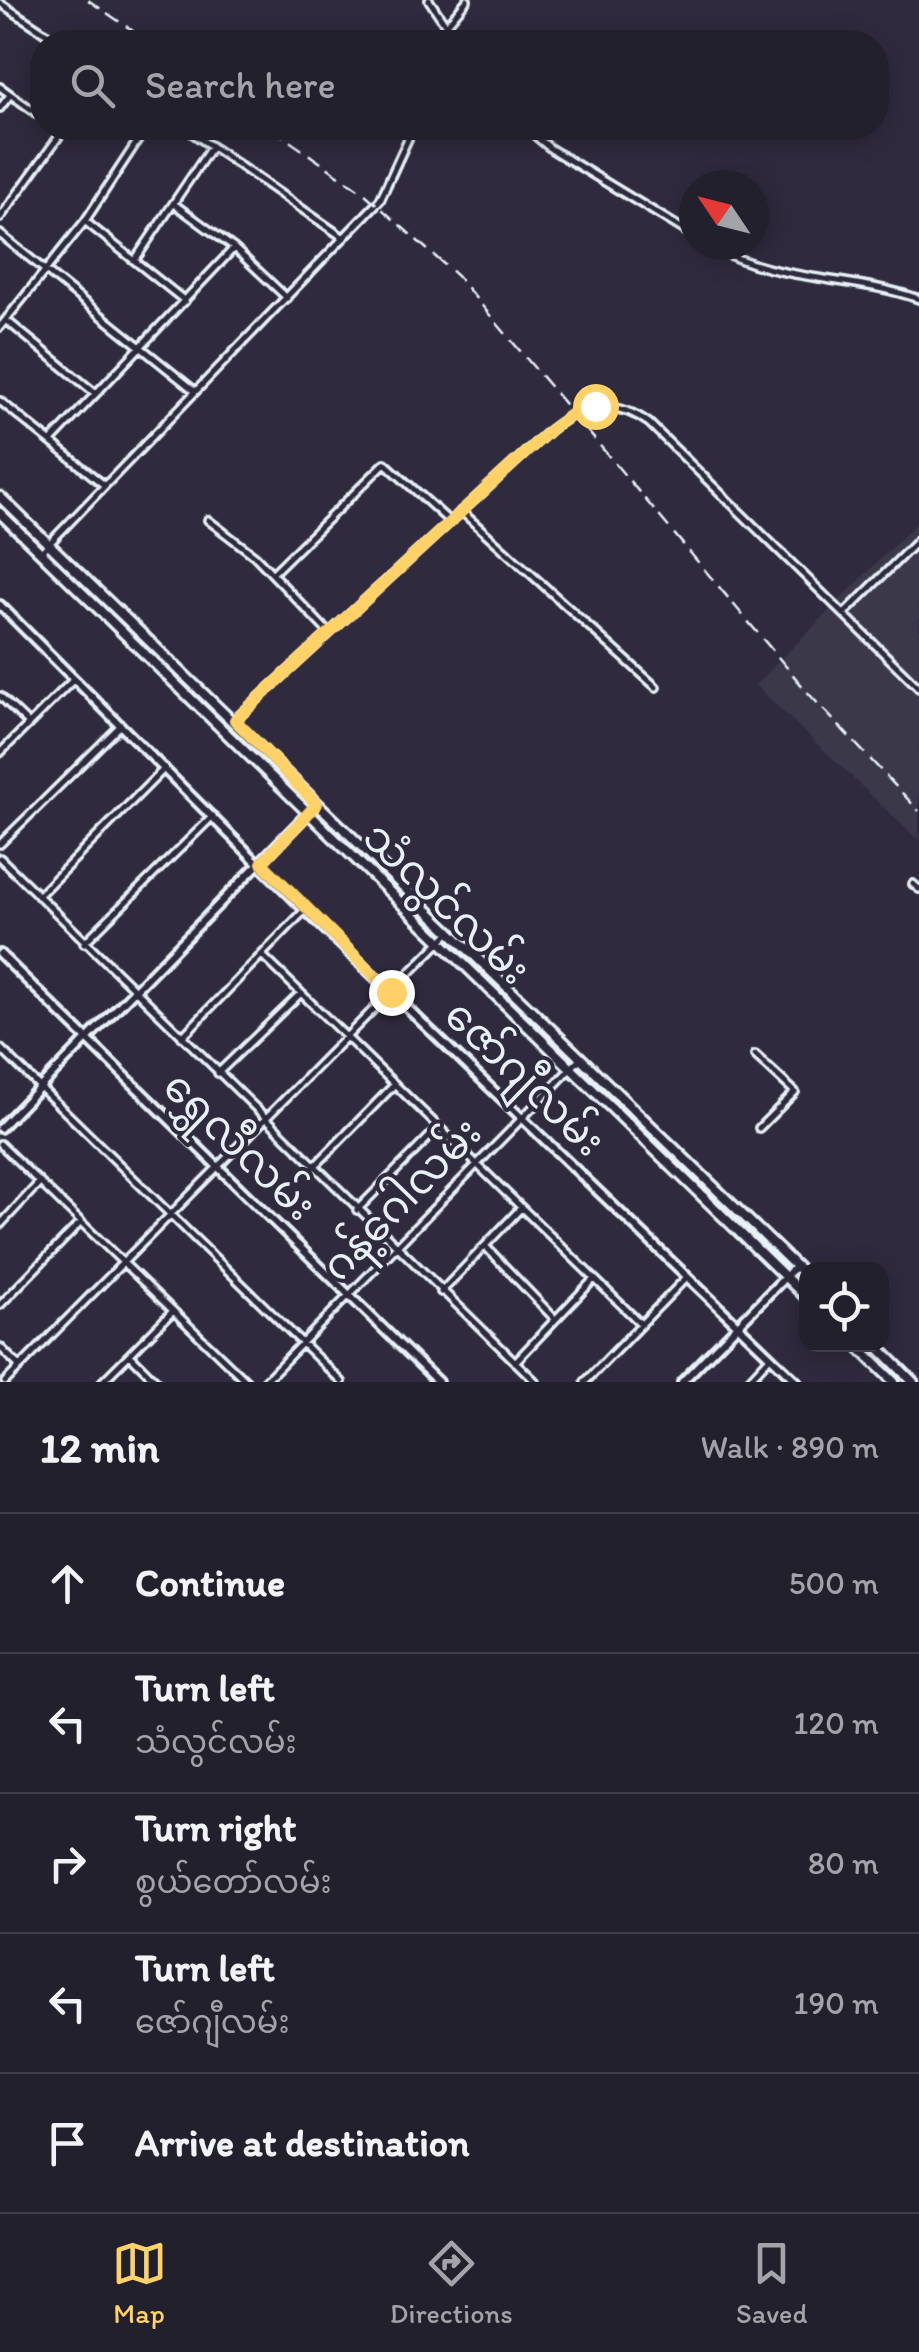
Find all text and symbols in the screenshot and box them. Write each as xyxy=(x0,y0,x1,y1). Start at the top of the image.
search box xyxy=(30,30,889,140)
icon: search xyxy=(65,58,120,113)
text: Search here xyxy=(145,62,336,108)
north arrow xyxy=(679,170,769,260)
route start xyxy=(573,384,619,430)
street label: သံလွင်လမ်း xyxy=(348,810,542,1000)
route end xyxy=(369,970,415,1016)
street label: ဇော်ဂျီလမ်း xyxy=(428,988,617,1173)
street label: ရွှေလီလမ်း xyxy=(147,1059,328,1238)
street label: ဂန့်ဂေါလမ်း xyxy=(309,1105,498,1298)
map controls xyxy=(799,1262,889,1352)
button: locate xyxy=(799,1262,889,1352)
text: 12 min xyxy=(40,1422,160,1473)
text: Walk · 890 m xyxy=(701,1428,879,1466)
icon: ahead xyxy=(40,1556,95,1611)
text: Continue xyxy=(135,1560,285,1606)
text: 500 m xyxy=(789,1564,879,1602)
text: Turn left xyxy=(135,1665,275,1711)
icon: left xyxy=(40,1696,95,1751)
text: 120 m xyxy=(793,1704,879,1742)
text: သံလွင်လမ်း xyxy=(135,1723,297,1761)
text: Turn right xyxy=(135,1805,297,1851)
icon: right xyxy=(40,1836,95,1891)
text: 80 m xyxy=(808,1844,879,1882)
text: စွယ်တော်လမ်း xyxy=(135,1863,332,1901)
text: Turn left xyxy=(135,1945,275,1991)
icon: left xyxy=(40,1976,95,2031)
text: 190 m xyxy=(794,1984,879,2022)
text: ဇော်ဂျီလမ်း xyxy=(135,2003,290,2041)
icon: arrive xyxy=(40,2116,95,2171)
text: Arrive at destination xyxy=(135,2120,470,2166)
tab: Map xyxy=(112,2236,167,2330)
tab: Directions xyxy=(390,2236,513,2330)
tab: Saved xyxy=(736,2236,807,2330)

